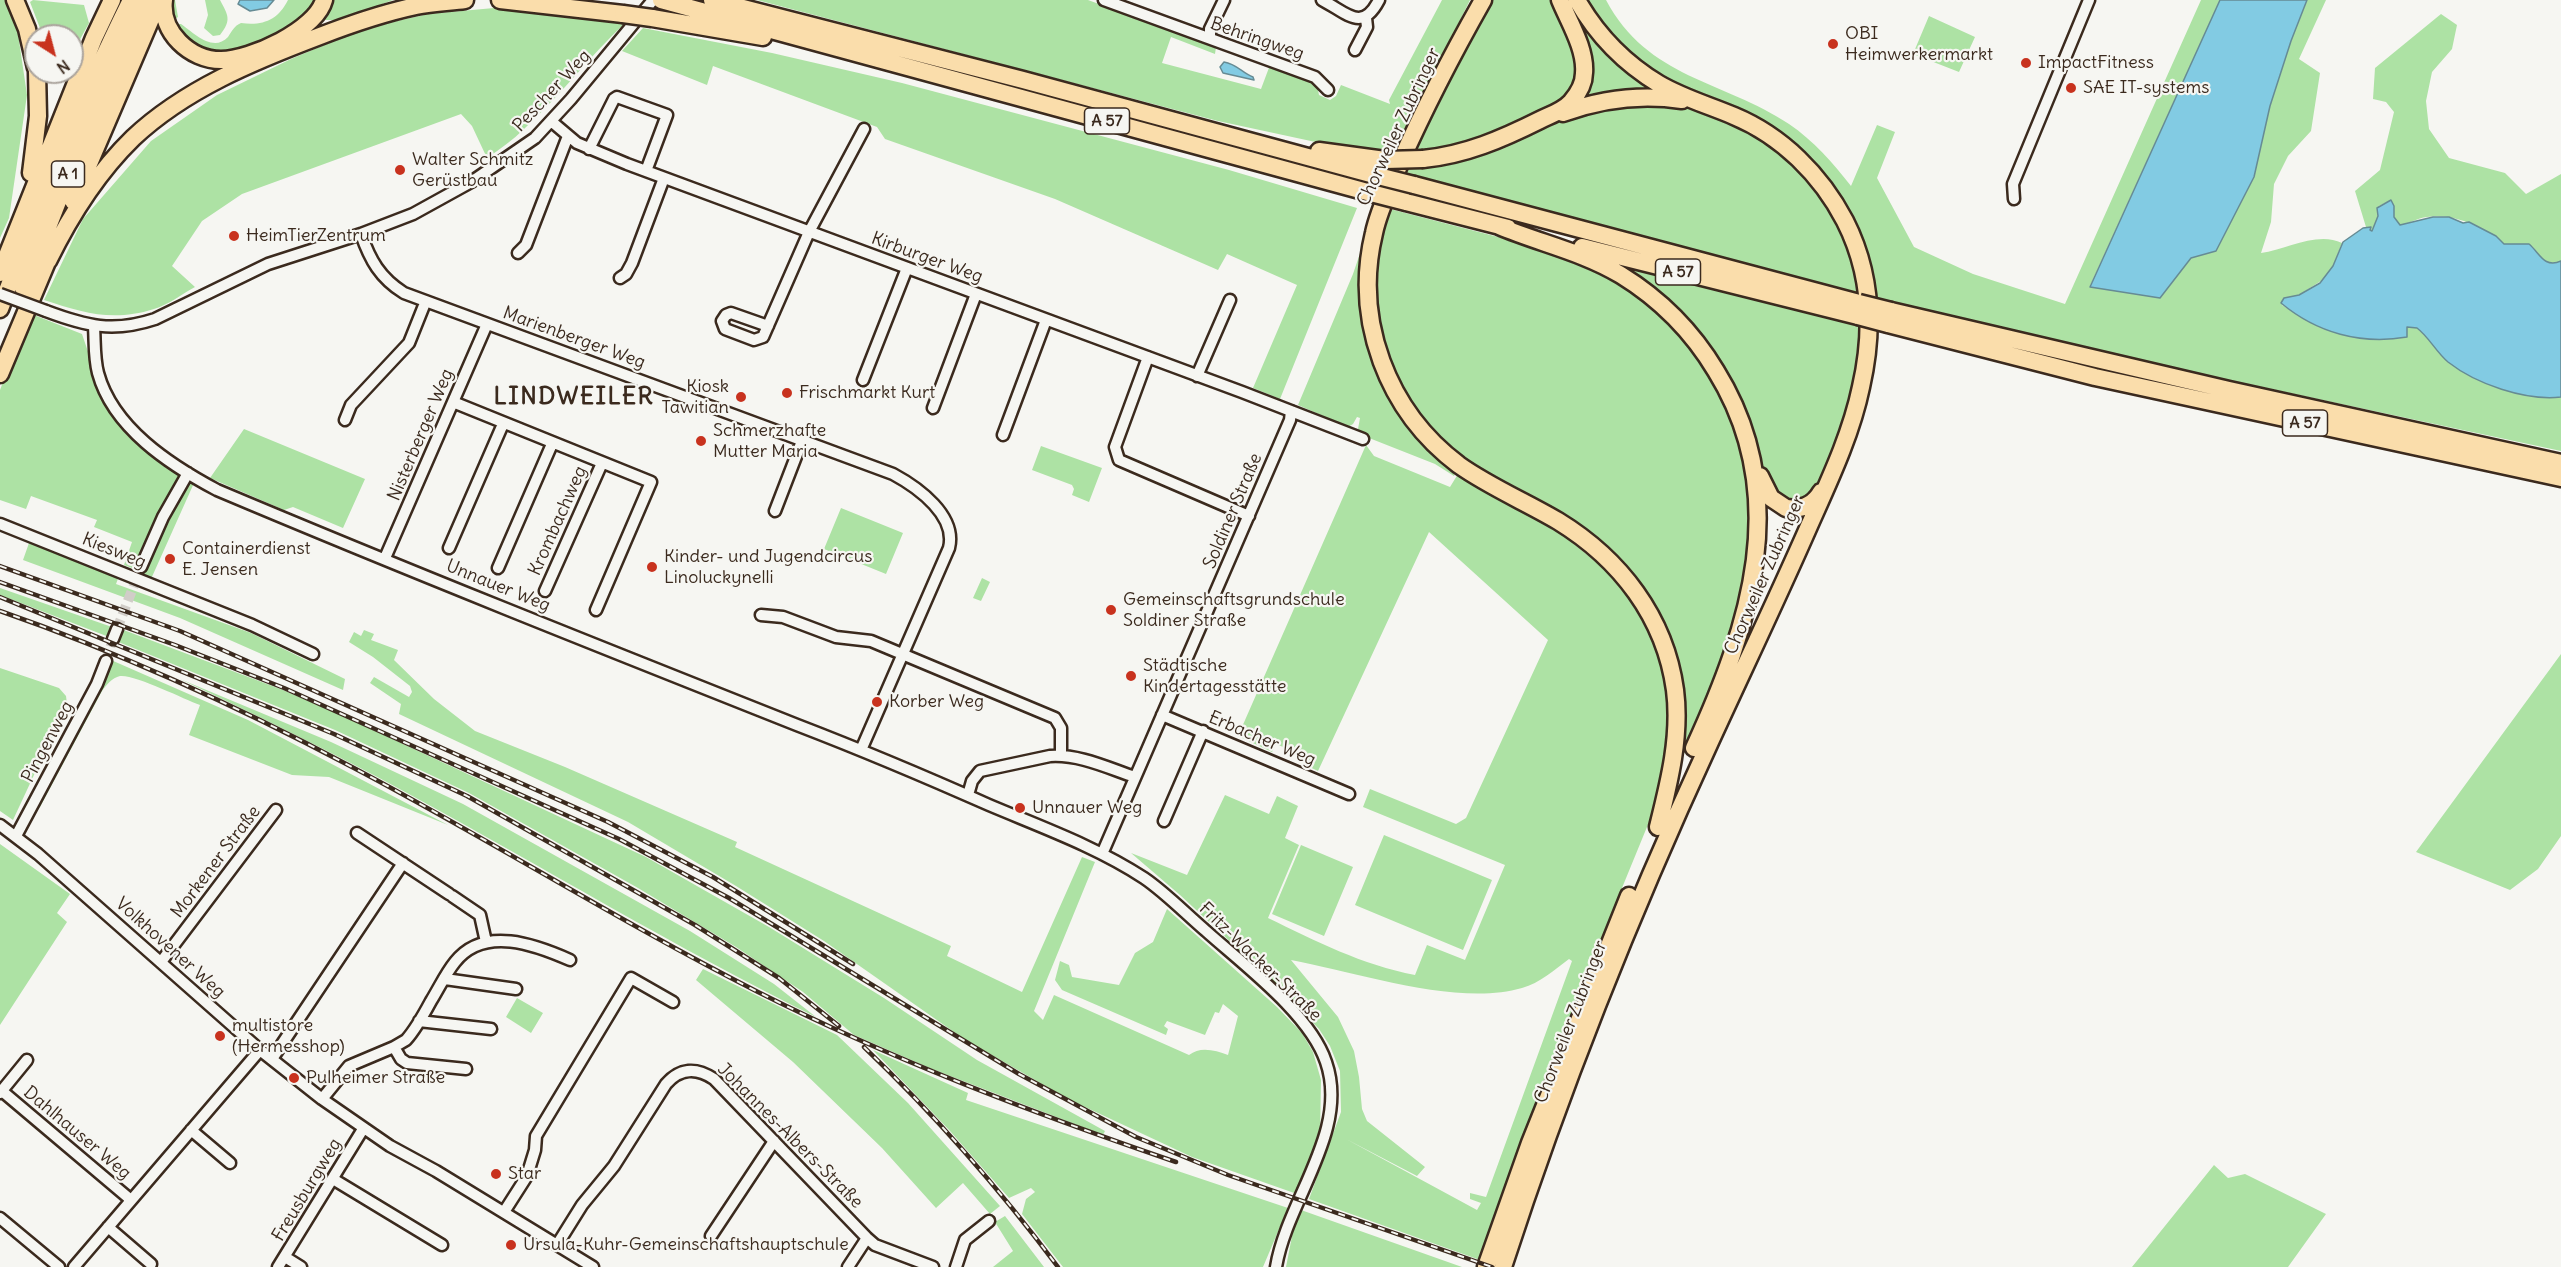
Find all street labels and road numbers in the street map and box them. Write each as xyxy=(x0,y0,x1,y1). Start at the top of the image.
street label: Behringweg xyxy=(1207,13,1307,65)
street label: Chorweiler Zubringer xyxy=(1353,44,1445,210)
street label: Pescher Weg xyxy=(509,45,595,137)
road number: A 57 xyxy=(1084,108,1130,134)
road number: A 1 xyxy=(52,161,84,187)
street label: Kirburger Weg xyxy=(868,228,986,288)
road number: A 57 xyxy=(1656,259,1700,285)
street label: Marienberger Weg xyxy=(500,302,648,374)
street label: Nisterberger Weg xyxy=(383,366,459,504)
road number: A 57 xyxy=(2282,410,2328,436)
street label: Soldiner Straße xyxy=(1199,450,1267,572)
street label: Krombachweg xyxy=(524,463,592,579)
street label: Chorweiler Zubringer xyxy=(1720,492,1810,658)
street label: Kiesweg xyxy=(79,528,149,574)
street label: Unnauer Weg xyxy=(443,555,553,617)
street label: Pingenweg xyxy=(18,698,78,786)
street label: Erbacher Weg xyxy=(1205,707,1319,771)
street label: Morkener Straße xyxy=(167,802,265,922)
street label: Volkhovener Weg xyxy=(111,893,229,1003)
street label: Fritz-Wacker-Straße xyxy=(1194,898,1326,1026)
street label: Chorweiler Zubringer xyxy=(1530,938,1612,1106)
street label: Johannes-Albers-Straße xyxy=(713,1059,867,1213)
street label: Dahlhauser Weg xyxy=(19,1082,135,1184)
street label: Freusburgweg xyxy=(268,1135,346,1245)

